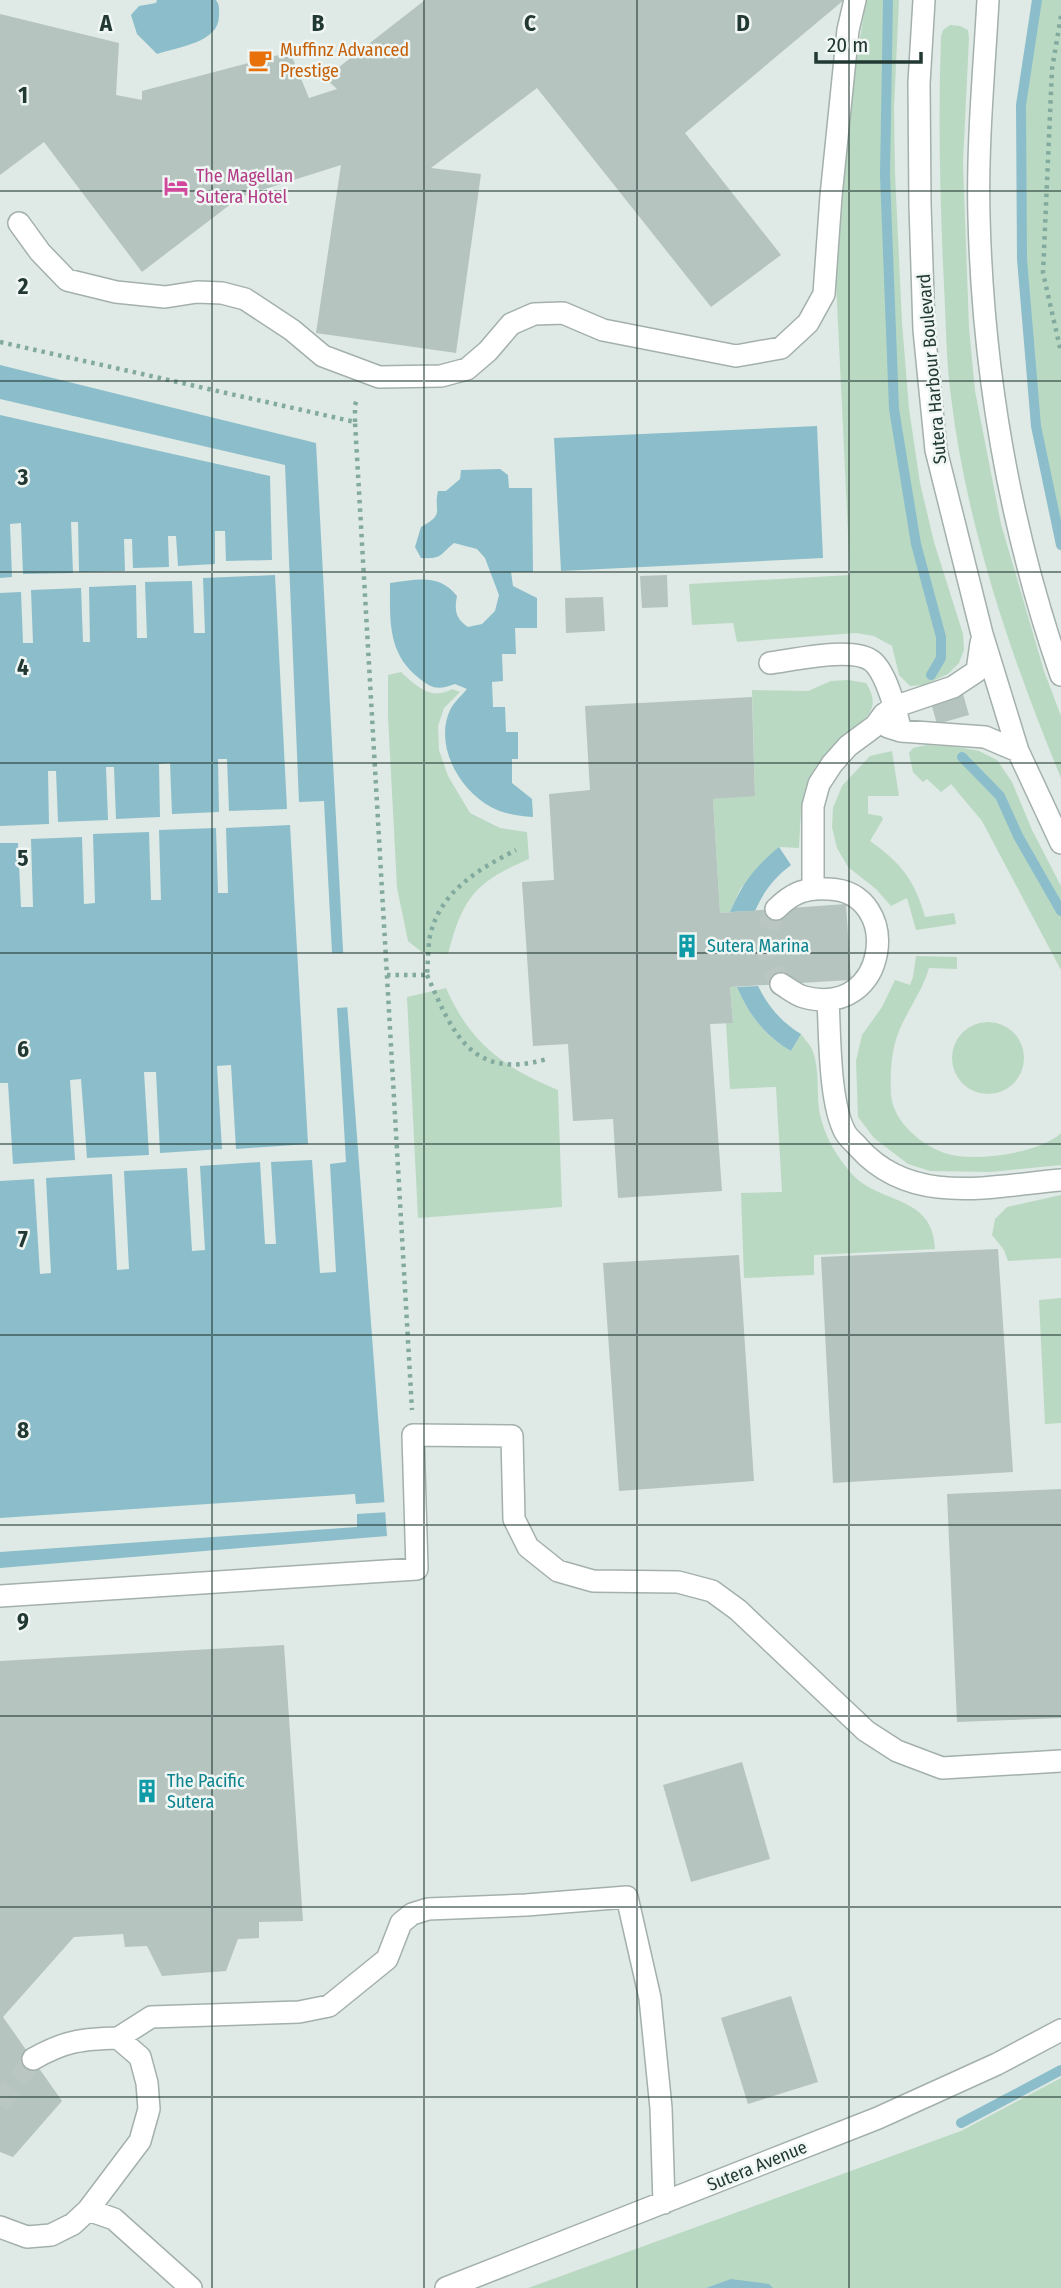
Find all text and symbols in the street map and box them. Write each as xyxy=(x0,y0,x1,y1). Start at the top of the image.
text: A xyxy=(99,9,113,37)
text: B xyxy=(312,9,325,37)
text: C xyxy=(524,9,536,37)
text: D xyxy=(736,9,750,37)
scale bar xyxy=(816,21,921,65)
text: 20 m xyxy=(827,32,868,58)
place label: Muffinz Advanced Prestige xyxy=(280,39,409,82)
cafe icon: Muffinz Advanced Prestige xyxy=(246,46,274,74)
text: 1 xyxy=(18,81,28,109)
place label: The Magellan Sutera Hotel xyxy=(196,165,293,208)
hotel icon: The Magellan Sutera Hotel xyxy=(162,172,190,200)
text: 2 xyxy=(17,272,29,300)
street label: Sutera Harbour Boulevard xyxy=(913,273,951,465)
text: 3 xyxy=(17,463,29,491)
text: 4 xyxy=(17,653,29,681)
text: 5 xyxy=(17,844,29,872)
building icon: Sutera Marina xyxy=(673,932,701,960)
place label: Sutera Marina xyxy=(707,935,810,957)
text: 6 xyxy=(17,1035,29,1063)
text: 7 xyxy=(18,1225,28,1253)
text: 8 xyxy=(17,1416,29,1444)
text: 9 xyxy=(17,1607,29,1635)
place label: The Pacific Sutera xyxy=(167,1770,245,1813)
building icon: The Pacific Sutera xyxy=(133,1777,161,1805)
street label: Sutera Avenue xyxy=(704,2136,810,2196)

